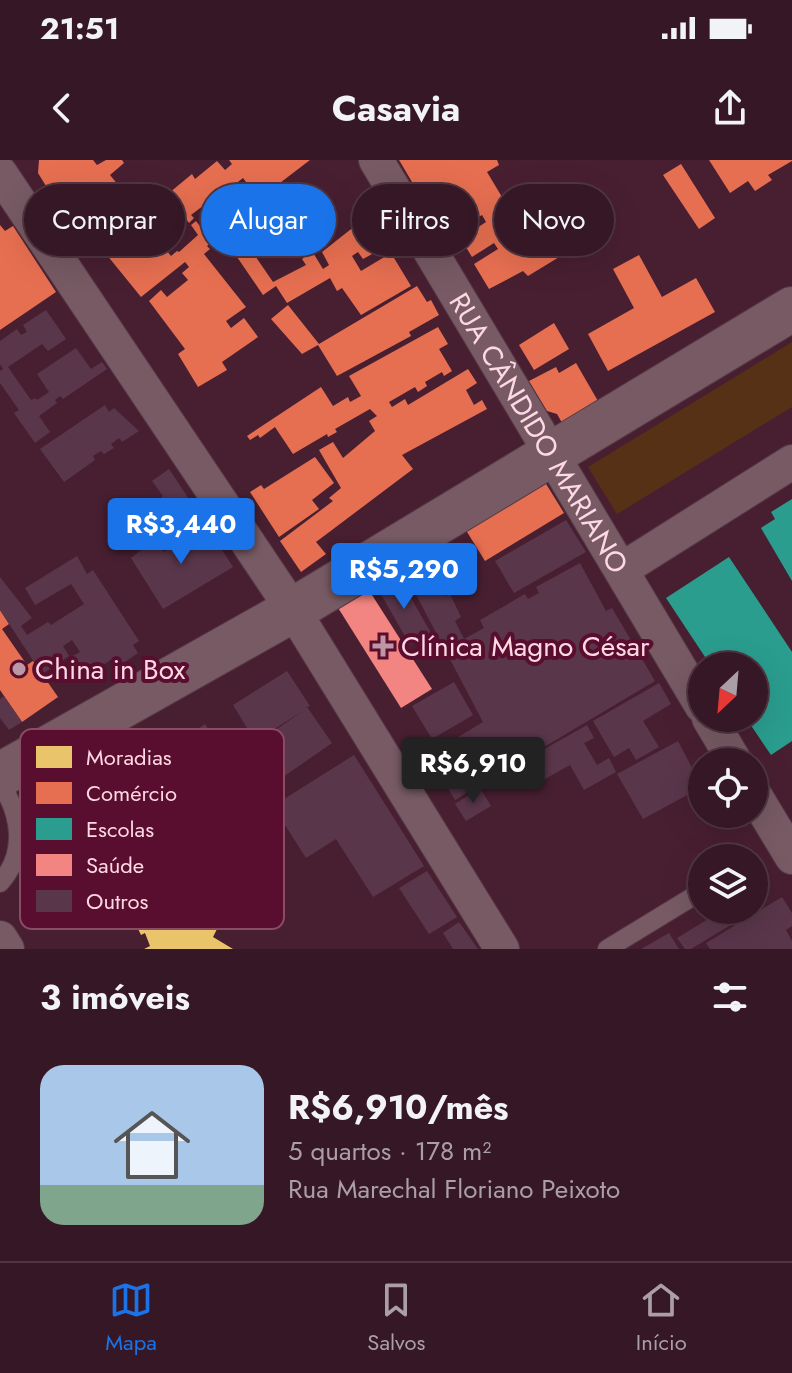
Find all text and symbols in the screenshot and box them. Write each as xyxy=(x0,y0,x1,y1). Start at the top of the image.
text: 21:51 xyxy=(40,7,119,50)
text: Casavia xyxy=(332,82,460,134)
icon: back xyxy=(40,86,84,130)
icon: share xyxy=(708,86,752,130)
chip: Comprar xyxy=(24,184,185,256)
chip: Alugar xyxy=(201,184,336,256)
chip: Filtros xyxy=(352,184,478,256)
chip: Novo xyxy=(494,184,614,256)
street label: RUA CÂNDIDO MARIANO xyxy=(439,285,639,581)
pin: R$3,440 xyxy=(107,498,255,566)
text: R$3,440 xyxy=(126,505,236,543)
pin: R$5,290 xyxy=(330,543,478,611)
text: R$5,290 xyxy=(349,550,459,588)
place label: Clínica Magno César xyxy=(401,626,650,667)
marker: Clínica Magno César xyxy=(372,635,394,657)
place label: China in Box xyxy=(35,649,186,690)
north arrow xyxy=(688,652,768,732)
map controls xyxy=(688,652,768,924)
marker: China in Box xyxy=(10,660,28,678)
legend xyxy=(20,729,284,929)
pin: R$6,910 xyxy=(399,737,547,805)
text: Moradias xyxy=(86,741,172,773)
text: R$6,910 xyxy=(420,744,526,782)
button: locate xyxy=(688,748,768,828)
text: Comércio xyxy=(86,777,177,809)
text: Escolas xyxy=(86,813,154,845)
button: layers xyxy=(688,844,768,924)
text: Saúde xyxy=(86,849,144,881)
text: Outros xyxy=(86,885,148,917)
text: 3 imóveis xyxy=(40,973,190,1022)
icon: filters xyxy=(708,975,752,1019)
text: R$6,910/mês xyxy=(288,1083,509,1132)
icon: home xyxy=(104,1097,200,1193)
text: 5 quartos · 178 m² xyxy=(288,1132,491,1170)
text: Rua Marechal Floriano Peixoto xyxy=(288,1170,620,1208)
tab: Mapa xyxy=(105,1278,157,1358)
tab: Salvos xyxy=(367,1278,425,1358)
tab: Início xyxy=(636,1278,687,1358)

